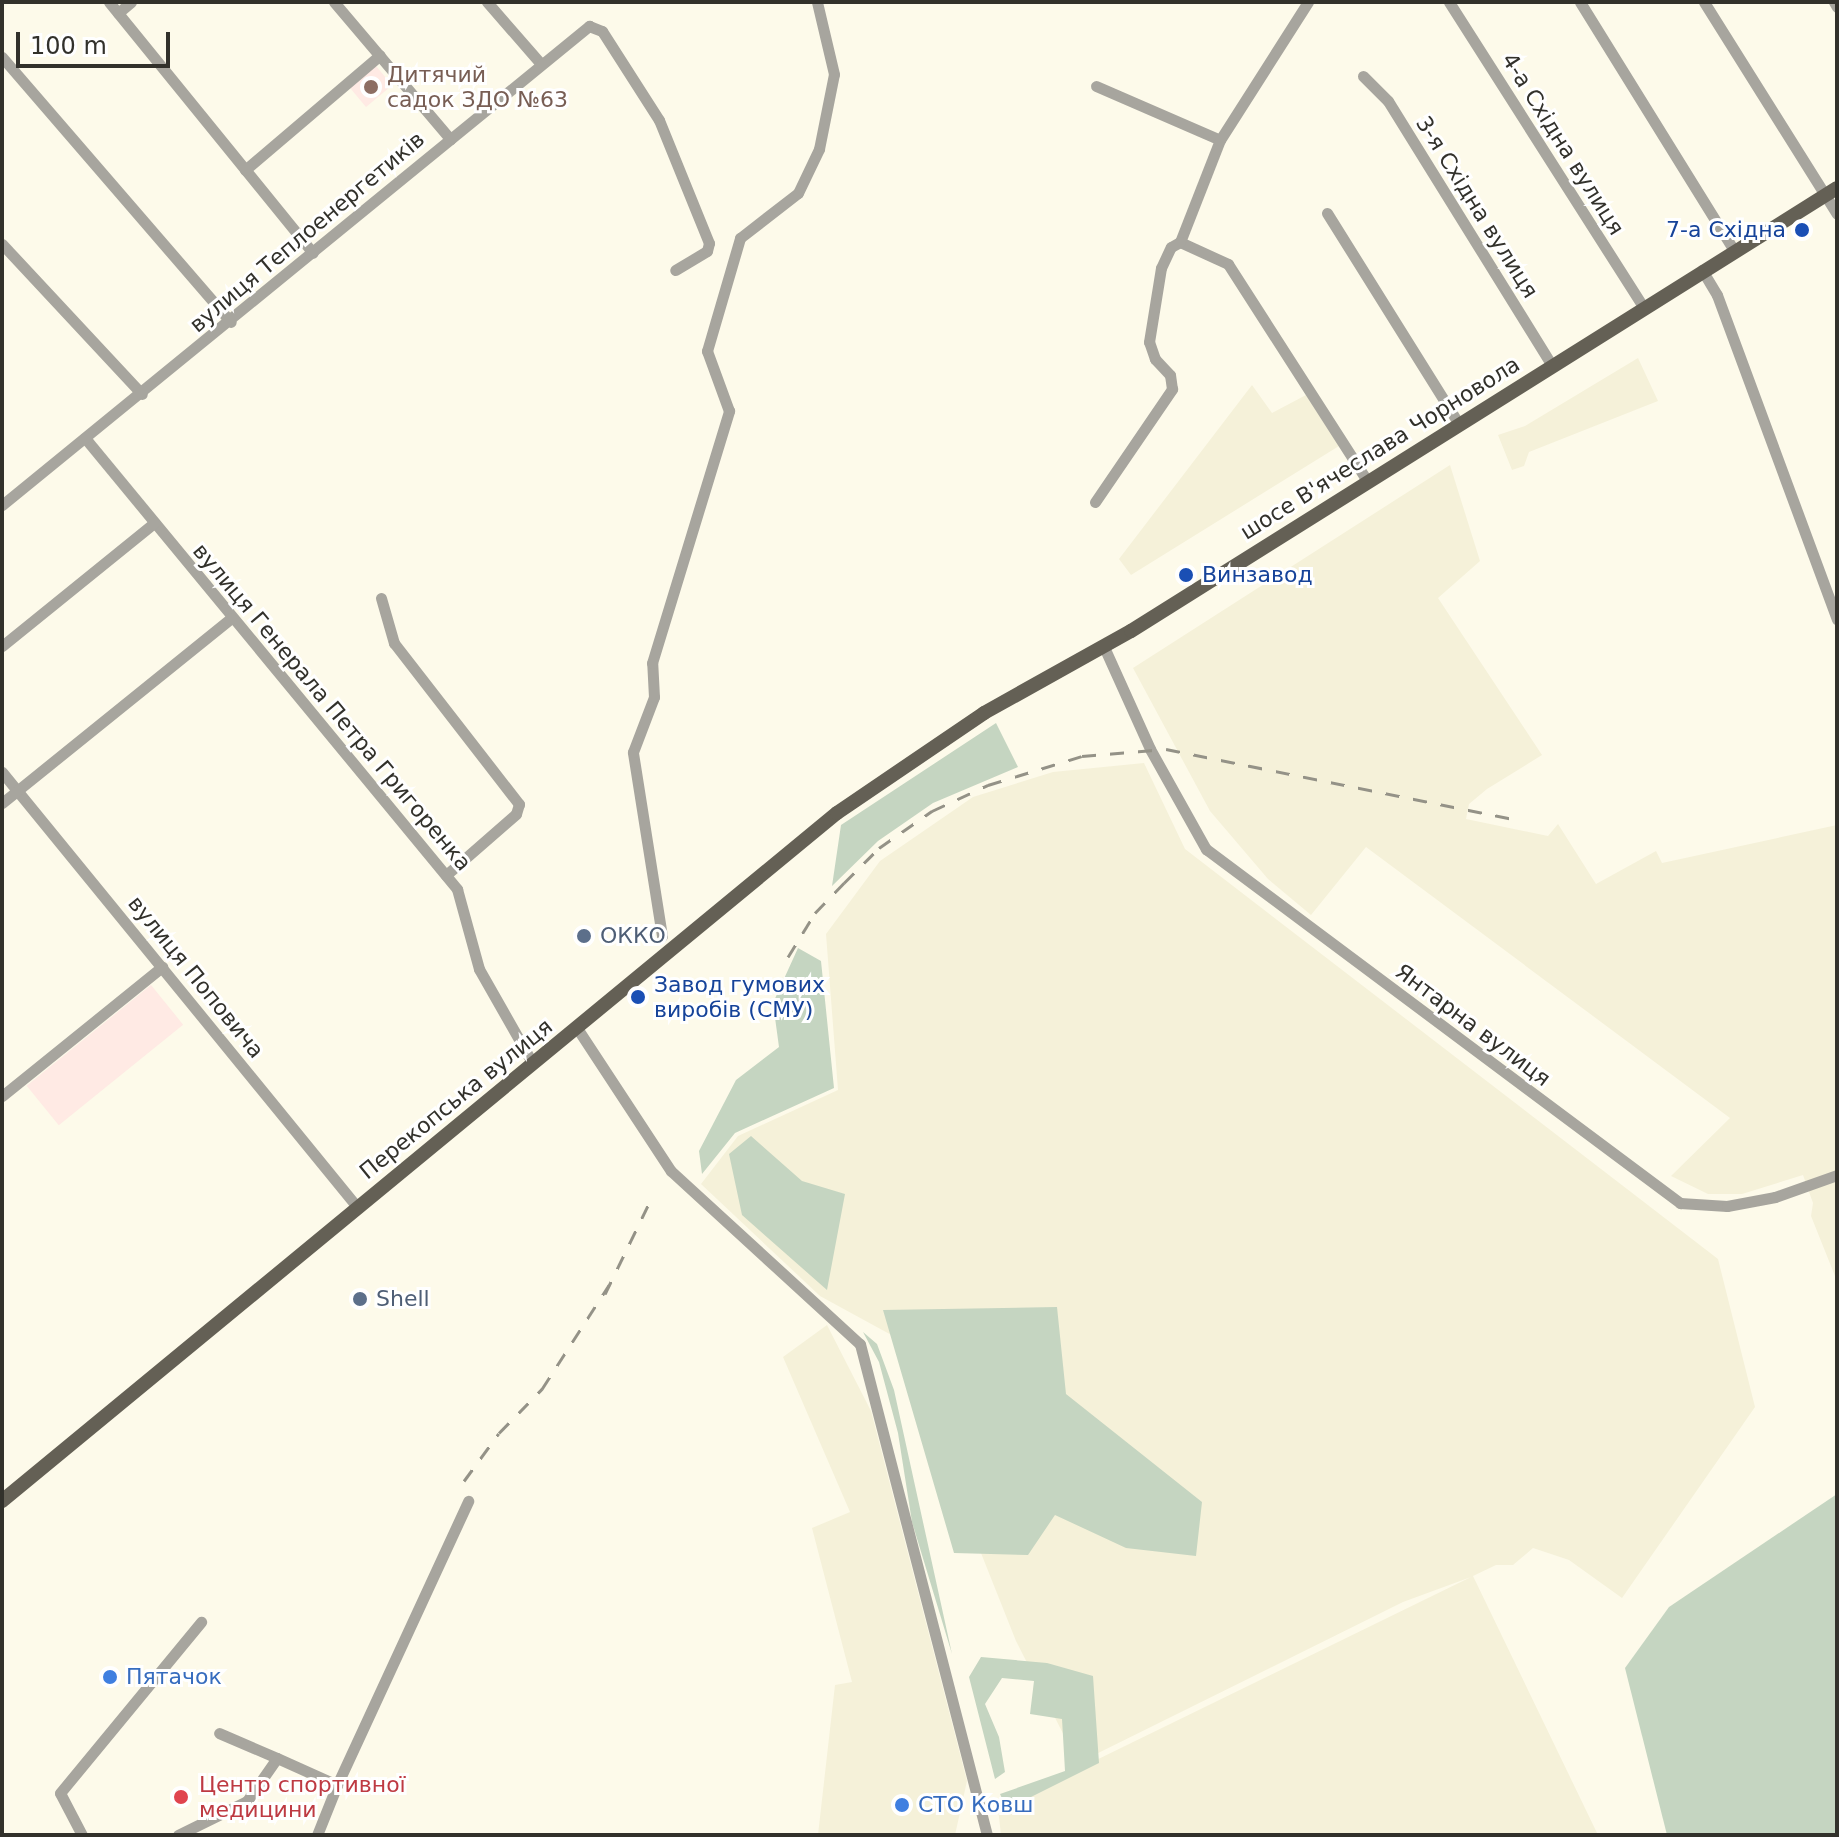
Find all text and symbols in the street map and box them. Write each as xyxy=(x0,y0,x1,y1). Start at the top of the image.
scale bar xyxy=(20,16,174,66)
text: 100 m xyxy=(30,32,107,60)
street label: 4-а Східна вулиця xyxy=(1496,48,1630,240)
place label: Дитячий садок ЗДО №63 xyxy=(387,61,568,112)
marker: Дитячий садок ЗДО №63 xyxy=(362,78,380,96)
street label: 3-я Східна вулиця xyxy=(1410,111,1544,303)
street label: вулиця Теплоенергетиків xyxy=(184,126,430,338)
place label: 7-а Східна xyxy=(1666,217,1786,243)
marker: 7-а Східна xyxy=(1793,221,1811,239)
street label: шосе В'ячеслава Чорновола xyxy=(1235,351,1525,545)
street label: вулиця Генерала Петра Григоренка xyxy=(187,538,477,876)
place label: Винзавод xyxy=(1202,562,1313,588)
marker: Винзавод xyxy=(1177,566,1195,584)
street label: вулиця Поповича xyxy=(122,891,270,1063)
place label: ОККО xyxy=(600,923,666,949)
marker: ОККО xyxy=(575,927,593,945)
street label: Янтарна вулиця xyxy=(1390,958,1556,1092)
place label: Завод гумових виробів (СМУ) xyxy=(654,971,825,1022)
marker: Завод гумових виробів (СМУ) xyxy=(629,988,647,1006)
street label: Перекопська вулиця xyxy=(354,1013,558,1185)
place label: Shell xyxy=(376,1286,430,1312)
marker: Shell xyxy=(351,1290,369,1308)
place label: Пятачок xyxy=(126,1664,222,1690)
marker: Пятачок xyxy=(101,1668,119,1686)
place label: Центр спортивної медицини xyxy=(199,1771,406,1822)
marker: Центр спортивної медицини xyxy=(170,1786,192,1808)
place label: СТО Ковш xyxy=(918,1792,1033,1818)
marker: СТО Ковш xyxy=(893,1796,911,1814)

